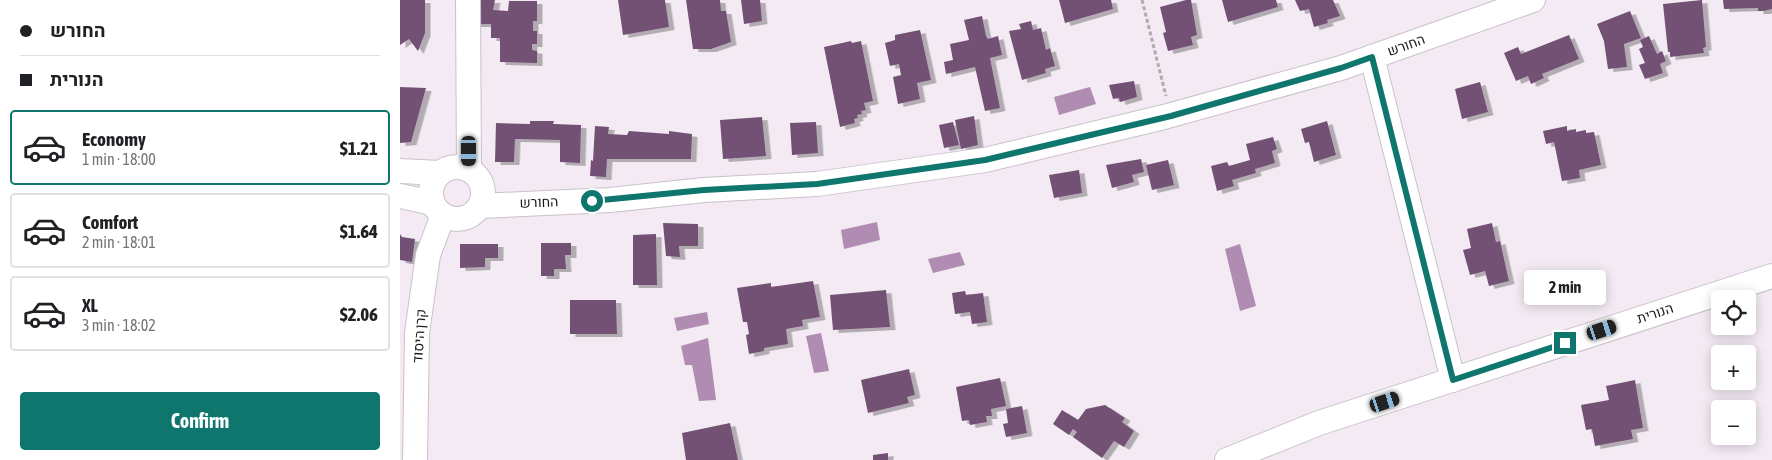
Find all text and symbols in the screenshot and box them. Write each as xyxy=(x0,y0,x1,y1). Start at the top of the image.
text: החורש xyxy=(50,19,106,41)
street label: החורש xyxy=(1385,31,1427,59)
text: הנורית xyxy=(50,68,104,90)
icon: car xyxy=(22,125,67,170)
text: Economy xyxy=(82,128,146,150)
car xyxy=(461,136,476,166)
text: $1.21 xyxy=(340,137,378,159)
text: 1 min · 18:00 xyxy=(82,150,156,168)
route start xyxy=(581,190,603,212)
street label: החורש xyxy=(519,193,559,211)
icon: car xyxy=(22,208,67,253)
text: Comfort xyxy=(82,211,138,233)
text: $1.64 xyxy=(340,220,378,242)
text: 2 min · 18:01 xyxy=(82,233,156,251)
callout: 2 min xyxy=(1524,270,1606,306)
text: 2 min xyxy=(1549,278,1581,296)
map controls xyxy=(1711,290,1756,445)
button: locate xyxy=(1711,290,1756,335)
icon: car xyxy=(22,291,67,336)
text: XL xyxy=(82,294,98,316)
street label: הנורית xyxy=(1635,300,1675,326)
text: $2.06 xyxy=(340,303,378,325)
street label: קרן היסוד xyxy=(409,308,429,364)
text: 3 min · 18:02 xyxy=(82,316,156,334)
car xyxy=(1585,318,1618,342)
route end xyxy=(1554,332,1576,354)
button: + xyxy=(1711,345,1756,390)
car xyxy=(1368,390,1401,414)
button: Confirm xyxy=(20,392,380,450)
button: − xyxy=(1711,400,1756,445)

